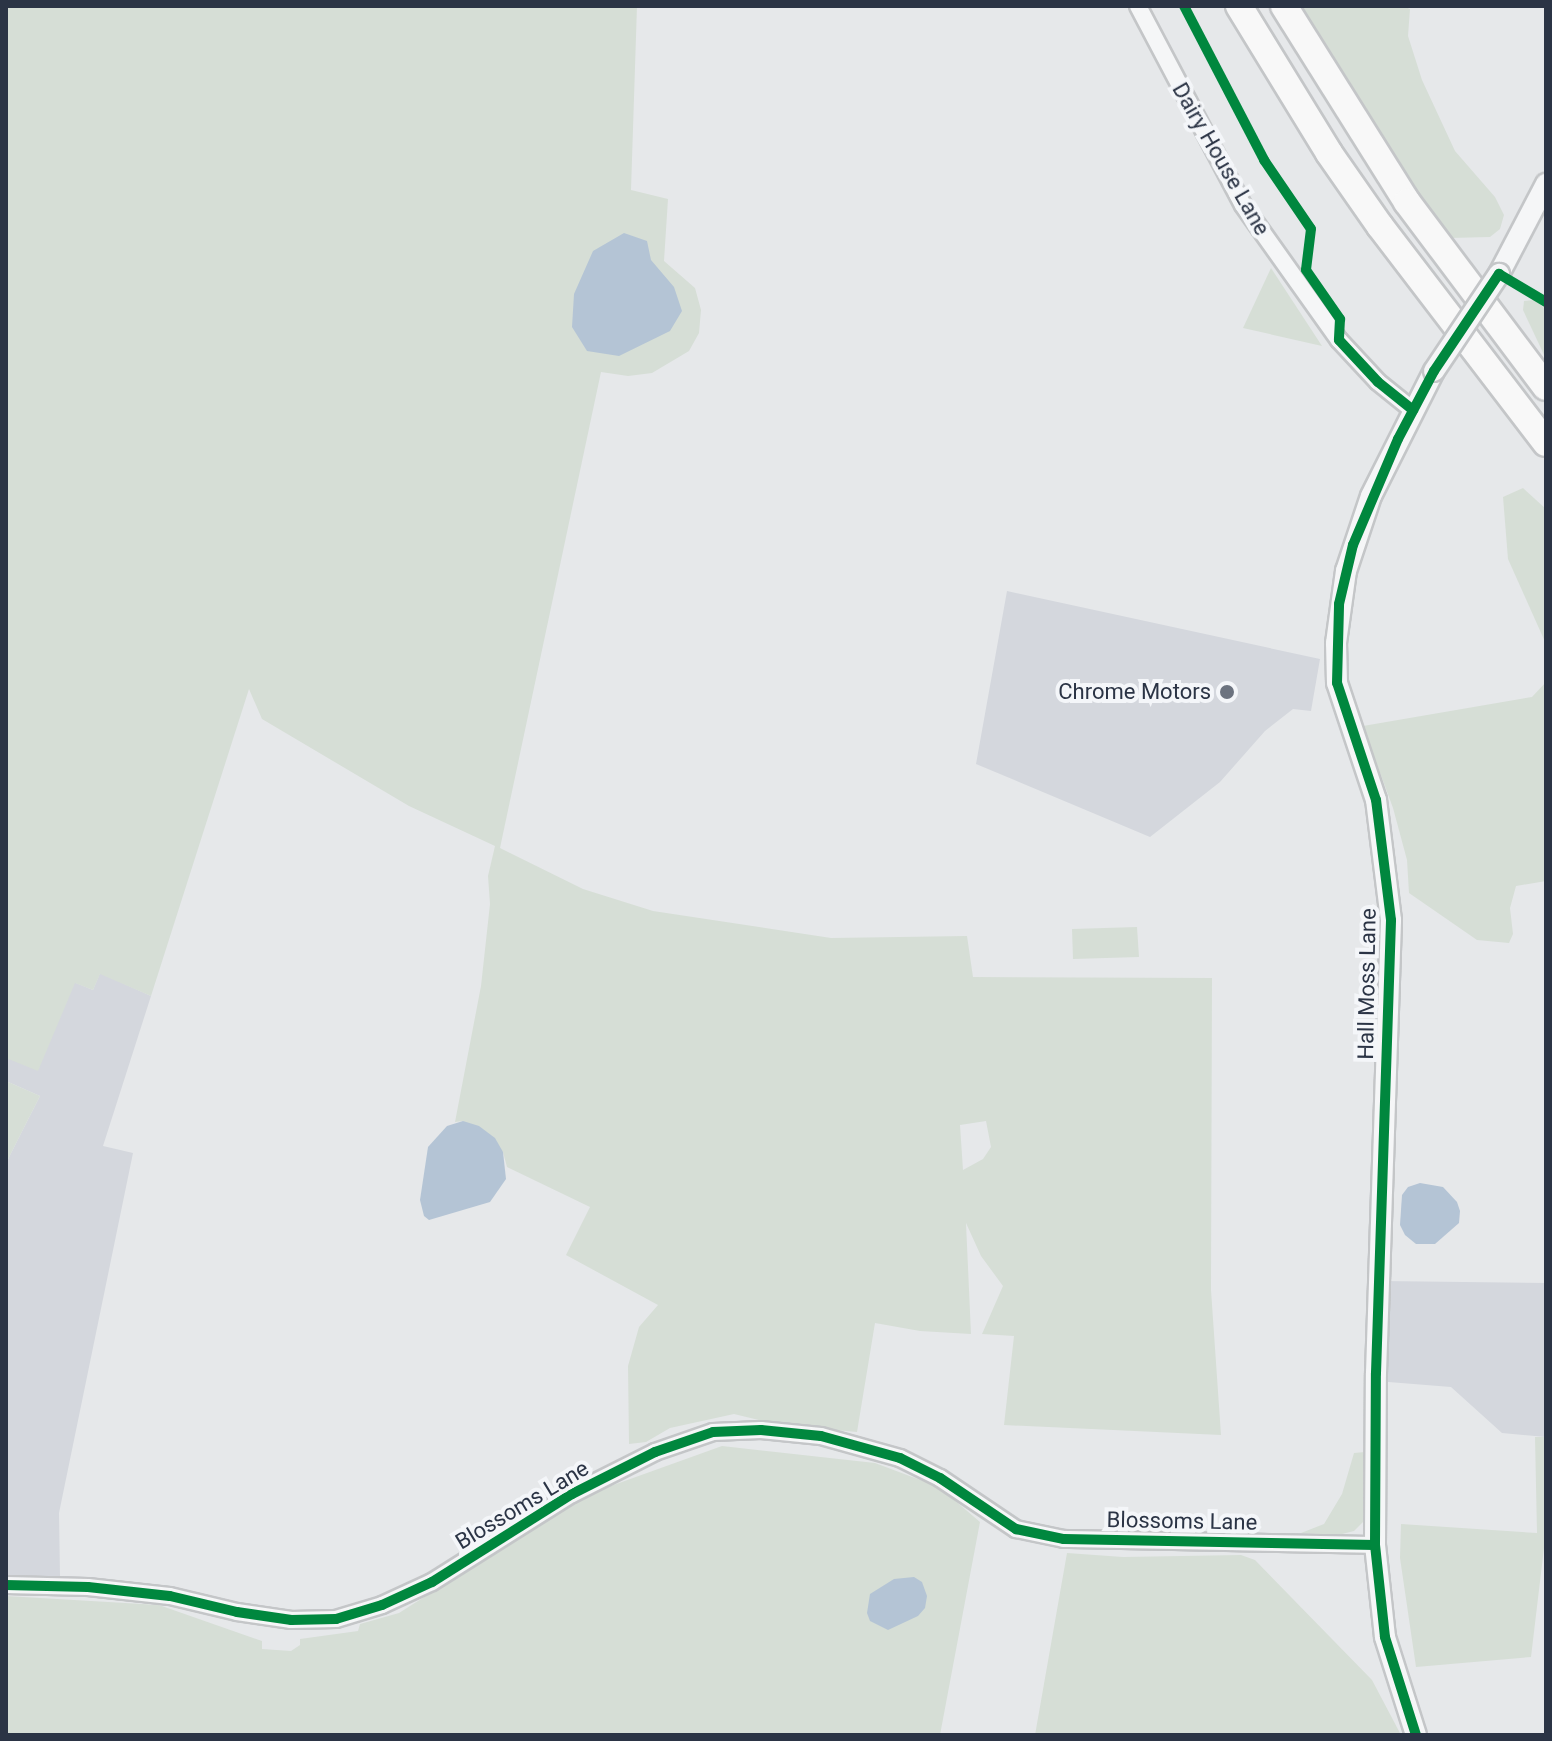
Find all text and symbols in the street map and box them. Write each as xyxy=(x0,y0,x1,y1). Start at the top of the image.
street label: Dairy House Lane xyxy=(1167,78,1275,240)
place label: Chrome Motors xyxy=(1058,679,1211,705)
marker: Chrome Motors xyxy=(1218,683,1236,701)
street label: Hall Moss Lane xyxy=(1352,908,1382,1060)
street label: Blossoms Lane xyxy=(451,1455,593,1555)
street label: Blossoms Lane xyxy=(1106,1506,1258,1536)

